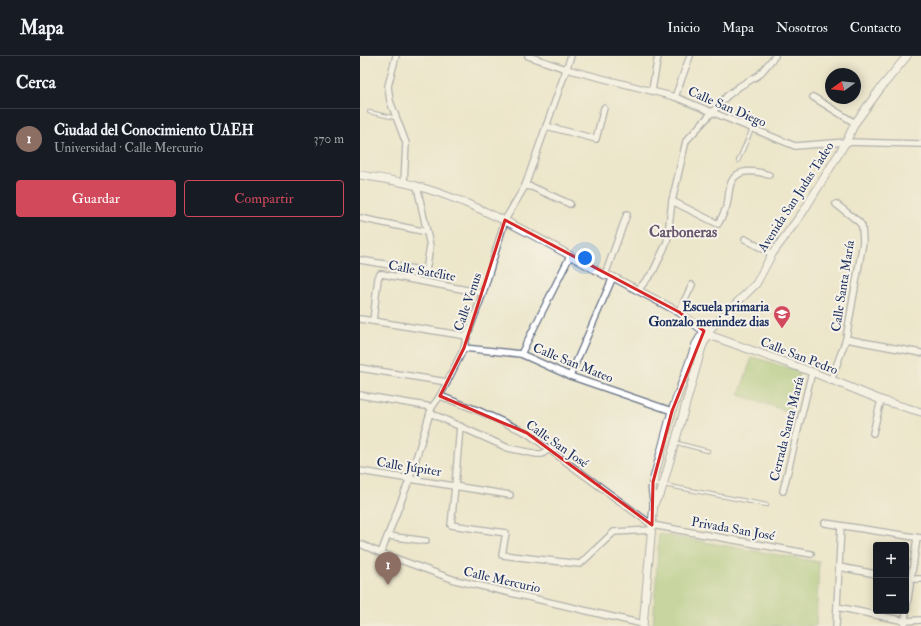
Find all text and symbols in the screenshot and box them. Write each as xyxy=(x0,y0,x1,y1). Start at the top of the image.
text: Mapa xyxy=(20,16,64,40)
text: Inicio xyxy=(667,19,700,36)
text: Mapa xyxy=(722,19,754,36)
text: Nosotros xyxy=(776,19,828,36)
text: Contacto xyxy=(850,19,901,36)
north arrow xyxy=(825,68,861,104)
text: Cerca xyxy=(16,72,56,93)
street label: Calle San Diego xyxy=(685,83,769,131)
text: Ciudad del Conocimiento UAEH xyxy=(54,121,254,140)
text: 1 xyxy=(27,131,31,147)
text: 370 m xyxy=(314,131,344,147)
street label: Avenida San Judas Tadeo xyxy=(754,139,838,256)
text: Universidad · Calle Mercurio xyxy=(54,140,203,156)
button: Guardar xyxy=(16,180,176,217)
button: Compartir xyxy=(184,180,344,217)
district label: Carboneras xyxy=(649,223,717,242)
street label: Calle Santa María xyxy=(828,238,858,333)
your location xyxy=(575,248,595,268)
street label: Calle Satélite xyxy=(387,257,458,285)
street label: Calle Venus xyxy=(451,270,486,333)
place label: Escuela primaria Gonzalo menindez dias xyxy=(648,299,770,330)
school or university icon: Escuela primaria Gonzalo menindez dias xyxy=(772,304,792,329)
street label: Calle San Pedro xyxy=(758,334,840,378)
street label: Calle San Mateo xyxy=(530,340,616,386)
street label: Cerrada Santa María xyxy=(766,374,808,483)
street label: Calle San José xyxy=(523,417,592,472)
street label: Calle Júpiter xyxy=(375,454,443,481)
street label: Privada San José xyxy=(690,514,776,544)
map controls xyxy=(873,542,909,614)
button: + xyxy=(873,542,909,578)
pin: 1 xyxy=(375,552,401,585)
street label: Calle Mercurio xyxy=(462,563,542,597)
button: − xyxy=(873,578,909,614)

